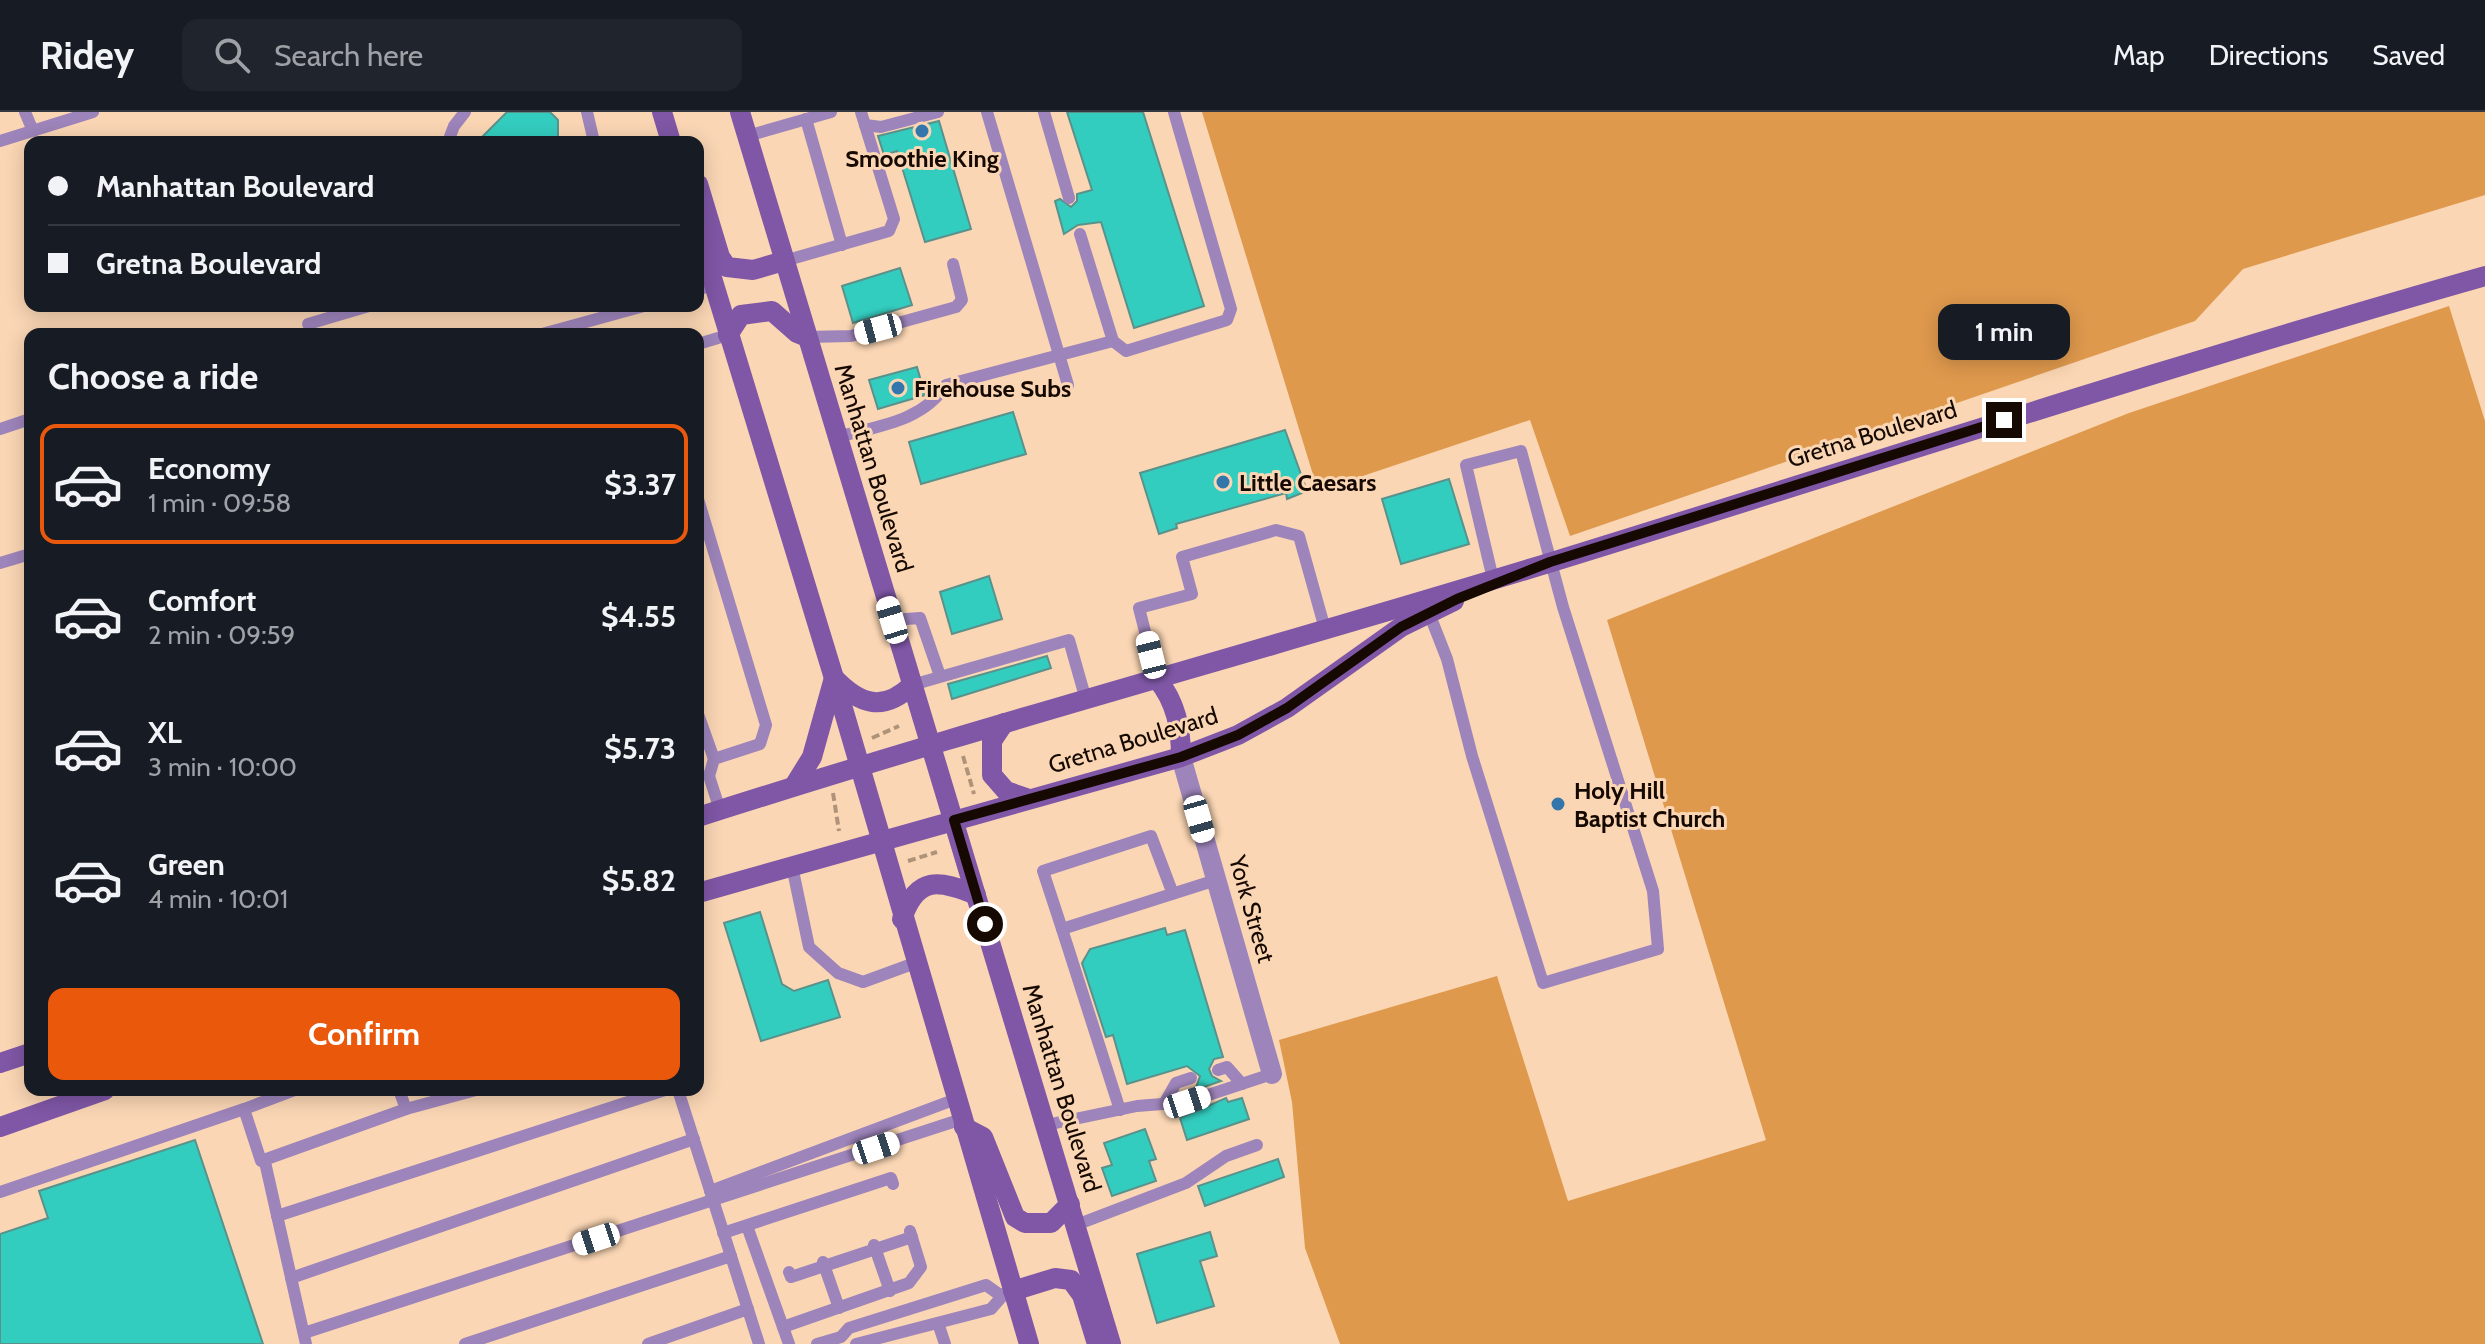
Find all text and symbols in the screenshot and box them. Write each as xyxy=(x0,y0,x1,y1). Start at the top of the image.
search box xyxy=(182,19,742,91)
text: Ridey xyxy=(40,32,134,79)
icon: search xyxy=(210,33,254,77)
text: Search here xyxy=(274,37,423,74)
text: Map xyxy=(2113,38,2165,72)
text: Directions xyxy=(2209,38,2328,72)
text: Saved xyxy=(2372,38,2445,72)
marker: Smoothie King xyxy=(913,122,931,140)
place label: Smoothie King xyxy=(845,144,999,173)
text: Manhattan Boulevard xyxy=(96,168,374,205)
text: Gretna Boulevard xyxy=(96,245,321,282)
callout: 1 min xyxy=(1938,304,2070,360)
car xyxy=(852,311,904,347)
text: 1 min xyxy=(1975,316,2033,348)
text: Choose a ride xyxy=(48,354,258,398)
street label: Manhattan Boulevard xyxy=(828,360,920,576)
place label: Firehouse Subs xyxy=(914,374,1071,403)
marker: Firehouse Subs xyxy=(889,379,907,397)
street label: Gretna Boulevard xyxy=(1784,394,1960,474)
route end xyxy=(1986,402,2022,438)
icon: car xyxy=(52,448,124,520)
text: Economy xyxy=(148,450,271,487)
text: $3.37 xyxy=(604,466,676,503)
place label: Little Caesars xyxy=(1239,468,1376,497)
marker: Little Caesars xyxy=(1214,473,1232,491)
text: 1 min · 09:58 xyxy=(148,487,291,519)
icon: car xyxy=(52,580,124,652)
text: Comfort xyxy=(148,582,256,619)
car xyxy=(874,594,910,646)
text: $4.55 xyxy=(601,598,676,635)
text: 2 min · 09:59 xyxy=(148,619,295,651)
car xyxy=(1134,629,1168,681)
street label: Gretna Boulevard xyxy=(1045,700,1221,780)
icon: car xyxy=(52,712,124,784)
text: XL xyxy=(148,714,182,751)
text: $5.73 xyxy=(604,730,676,767)
text: 3 min · 10:00 xyxy=(148,751,297,783)
place label: Holy Hill Baptist Church xyxy=(1574,776,1725,833)
car xyxy=(1181,793,1217,845)
marker: Holy Hill Baptist Church xyxy=(1549,795,1567,813)
icon: car xyxy=(52,844,124,916)
text: Green xyxy=(148,846,225,883)
street label: York Street xyxy=(1223,851,1281,966)
text: $5.82 xyxy=(602,862,676,899)
text: 4 min · 10:01 xyxy=(148,883,288,915)
route start xyxy=(967,906,1003,942)
street label: Manhattan Boulevard xyxy=(1016,980,1108,1196)
button: Confirm xyxy=(48,988,680,1080)
car xyxy=(1160,1083,1214,1121)
car xyxy=(849,1129,903,1167)
car xyxy=(569,1220,623,1258)

